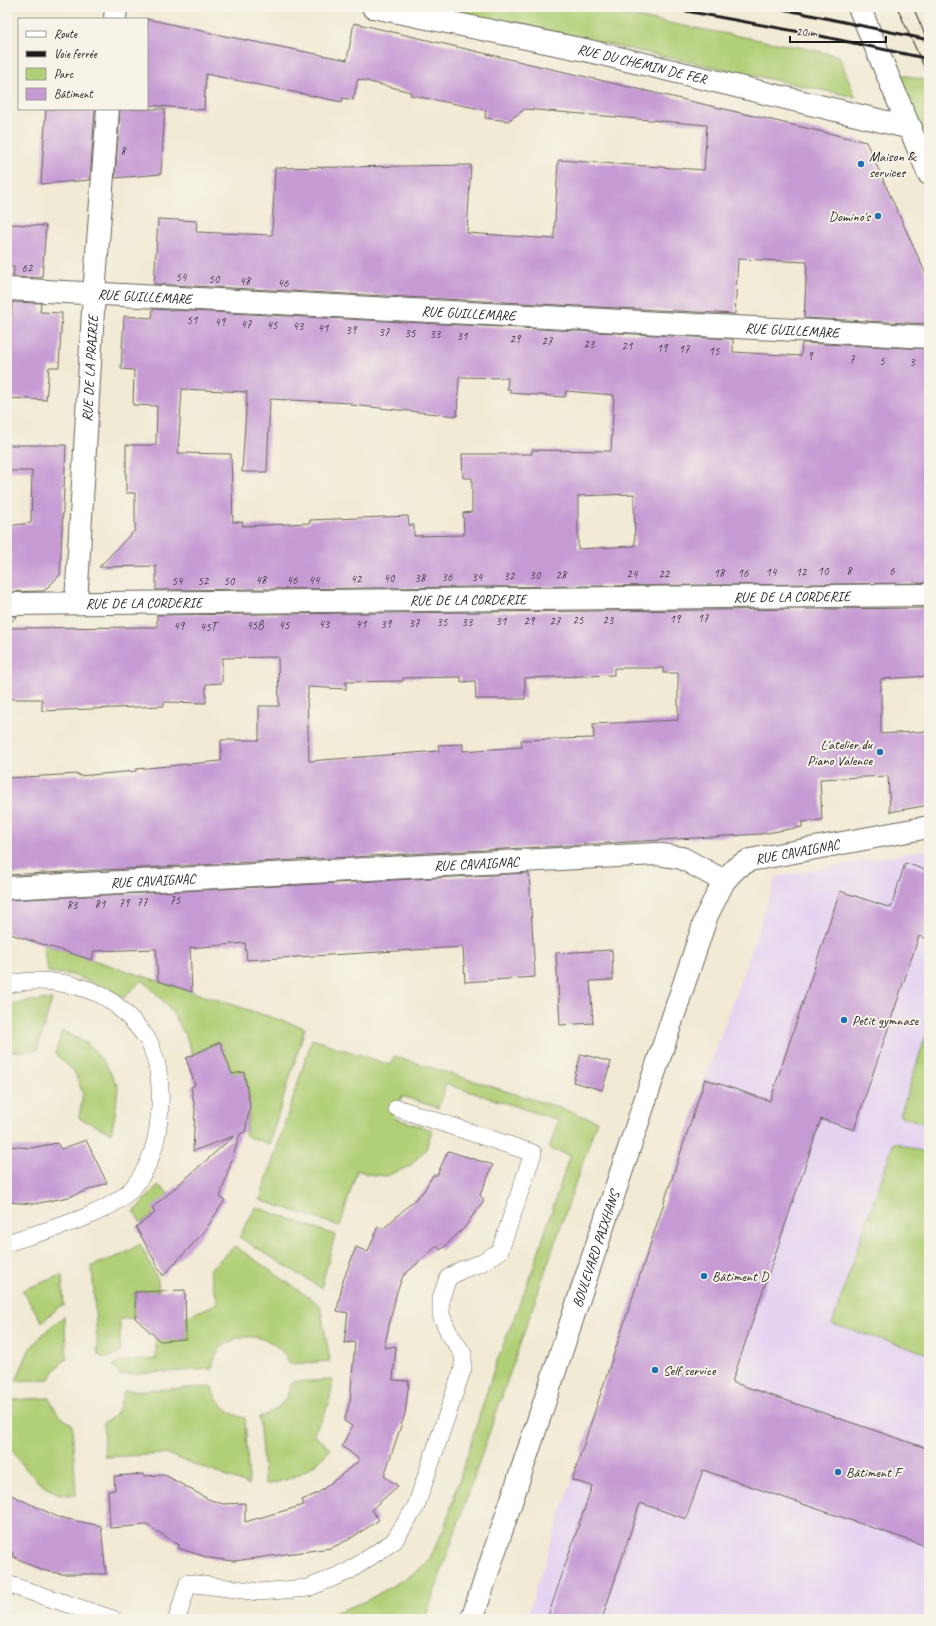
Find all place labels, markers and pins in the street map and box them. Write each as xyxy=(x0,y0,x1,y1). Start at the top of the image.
place label: Maison & services xyxy=(869,148,917,181)
marker: Maison & services xyxy=(856,159,866,169)
place label: Domino's xyxy=(829,208,871,225)
marker: Domino's xyxy=(873,211,883,221)
place label: L'atelier du Piano Valence xyxy=(807,736,873,769)
marker: L'atelier du Piano Valence xyxy=(875,747,885,757)
place label: Petit gymnase xyxy=(852,1012,920,1029)
marker: Petit gymnase xyxy=(839,1015,849,1025)
place label: Bâtiment D xyxy=(712,1268,770,1285)
marker: Bâtiment D xyxy=(699,1271,709,1281)
place label: Self service xyxy=(663,1362,717,1379)
marker: Self service xyxy=(650,1365,660,1375)
place label: Bâtiment F xyxy=(846,1464,904,1481)
marker: Bâtiment F xyxy=(833,1467,843,1477)

